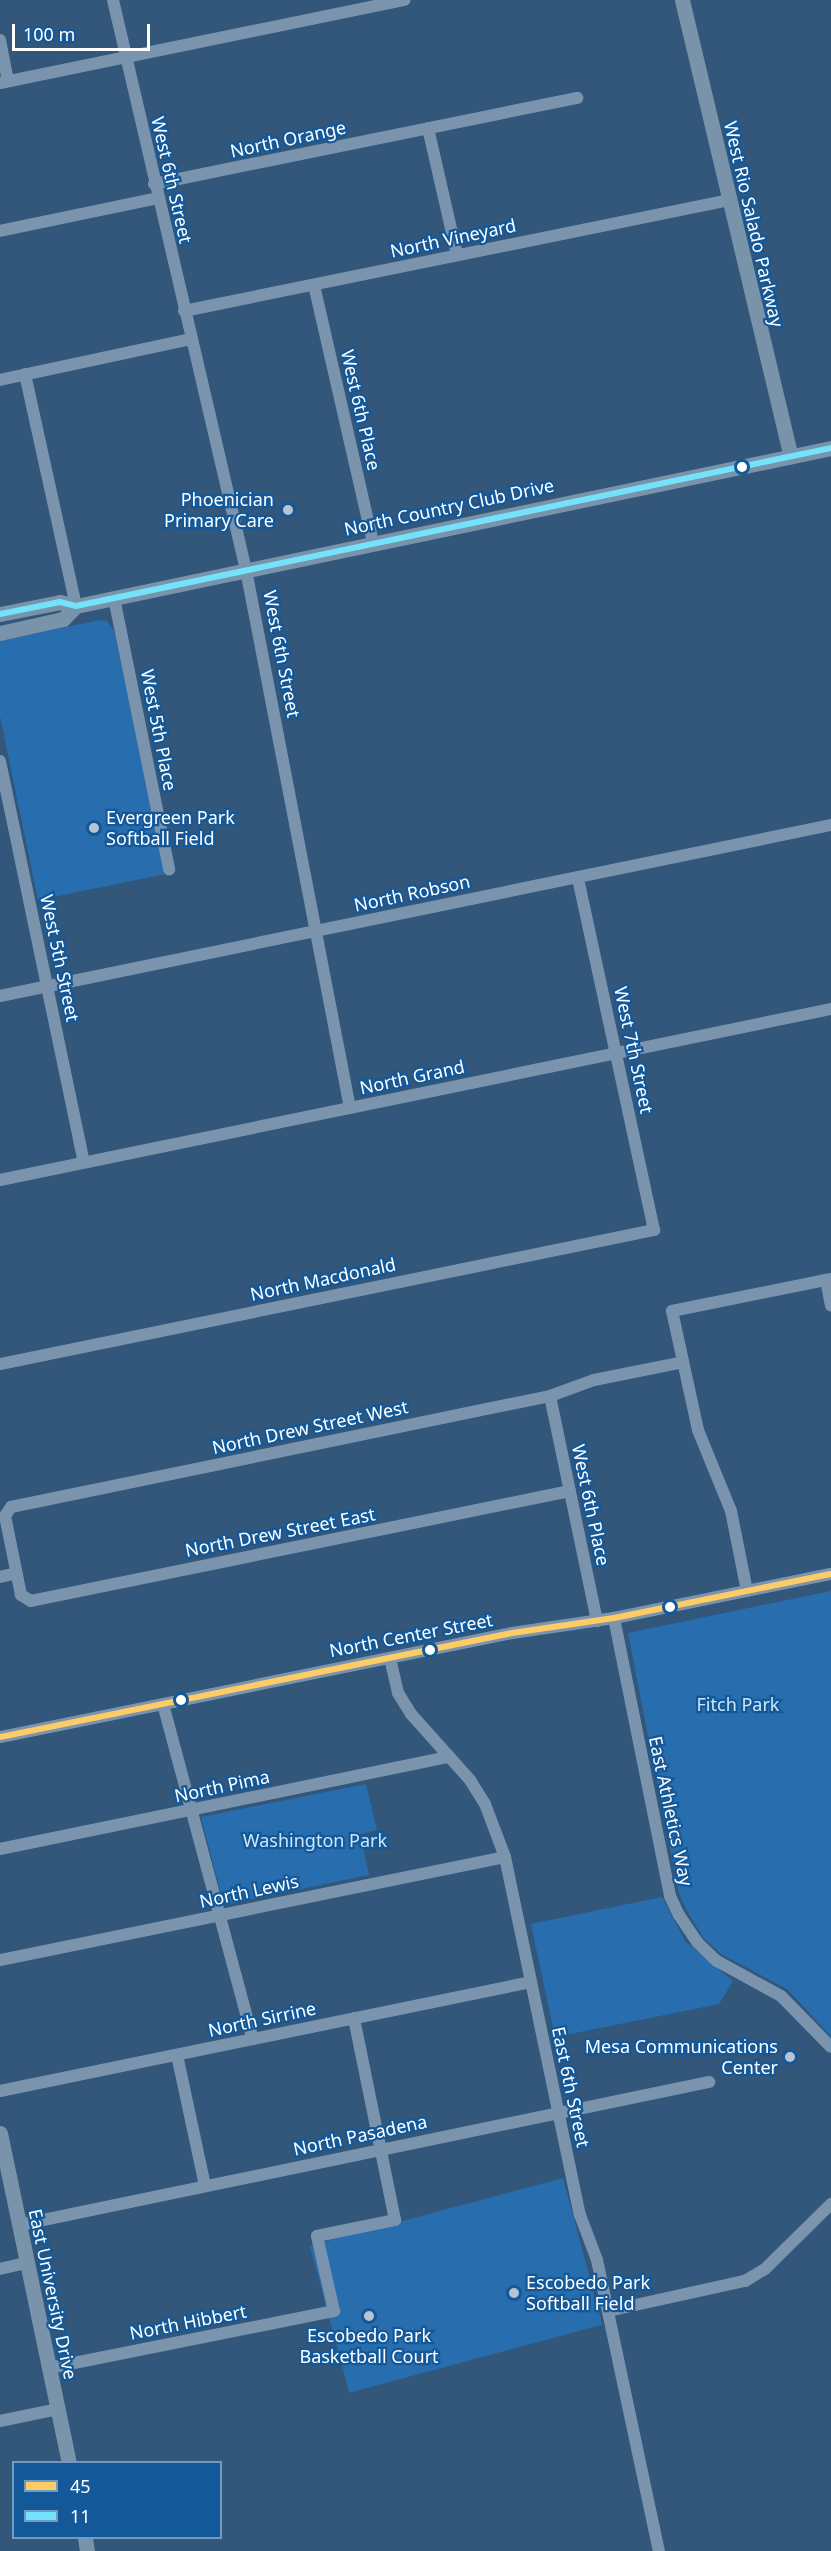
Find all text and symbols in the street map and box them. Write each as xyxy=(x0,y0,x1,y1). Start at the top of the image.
scale bar xyxy=(15,12,153,50)
text: 100 m xyxy=(23,22,75,46)
street label: West 6th Street xyxy=(147,115,197,245)
street label: North Orange xyxy=(228,116,348,162)
street label: West Rio Salado Parkway xyxy=(720,119,788,329)
street label: North Vineyard xyxy=(388,214,518,262)
street label: West 6th Place xyxy=(337,347,385,473)
unlabelled marker xyxy=(736,461,748,473)
street label: North Country Club Drive xyxy=(342,474,556,540)
place label: Phoenician Primary Care xyxy=(164,489,274,532)
marker: Phoenician Primary Care xyxy=(279,501,297,519)
street label: West 6th Street xyxy=(259,589,305,719)
street label: West 5th Place xyxy=(137,667,181,793)
place label: Evergreen Park Softball Field xyxy=(106,807,235,850)
marker: Evergreen Park Softball Field xyxy=(87,821,101,835)
street label: North Robson xyxy=(352,870,472,916)
street label: West 5th Street xyxy=(36,893,84,1023)
street label: West 7th Street xyxy=(610,985,658,1115)
street label: North Grand xyxy=(358,1055,466,1099)
street label: North Macdonald xyxy=(248,1253,398,1305)
street label: North Drew Street West xyxy=(210,1396,410,1458)
street label: West 6th Place xyxy=(568,1442,614,1568)
street label: North Drew Street East xyxy=(183,1503,377,1561)
unlabelled marker xyxy=(664,1601,676,1613)
street label: North Center Street xyxy=(327,1609,495,1661)
unlabelled marker xyxy=(424,1644,436,1656)
park label: Fitch Park xyxy=(697,1693,779,1715)
unlabelled marker xyxy=(175,1694,187,1706)
street label: East Athletics Way xyxy=(645,1734,697,1888)
street label: North Pima xyxy=(172,1765,272,1807)
park label: Washington Park xyxy=(243,1829,387,1851)
street label: North Lewis xyxy=(197,1870,301,1912)
street label: North Sirrine xyxy=(206,1997,318,2041)
street label: East 6th Street xyxy=(548,2025,594,2149)
place label: Mesa Communications Center xyxy=(585,2036,778,2078)
marker: Mesa Communications Center xyxy=(783,2050,797,2064)
street label: North Pasadena xyxy=(291,2110,429,2160)
street label: East University Drive xyxy=(24,2207,82,2381)
place label: Escobedo Park Softball Field xyxy=(526,2272,650,2314)
marker: Escobedo Park Softball Field xyxy=(507,2286,521,2300)
street label: North Hibbert xyxy=(128,2300,248,2344)
marker: Escobedo Park Basketball Court xyxy=(362,2309,376,2323)
place label: Escobedo Park Basketball Court xyxy=(299,2325,439,2368)
legend xyxy=(12,2461,222,2539)
text: 45 xyxy=(70,2474,91,2498)
text: 11 xyxy=(70,2504,91,2528)

